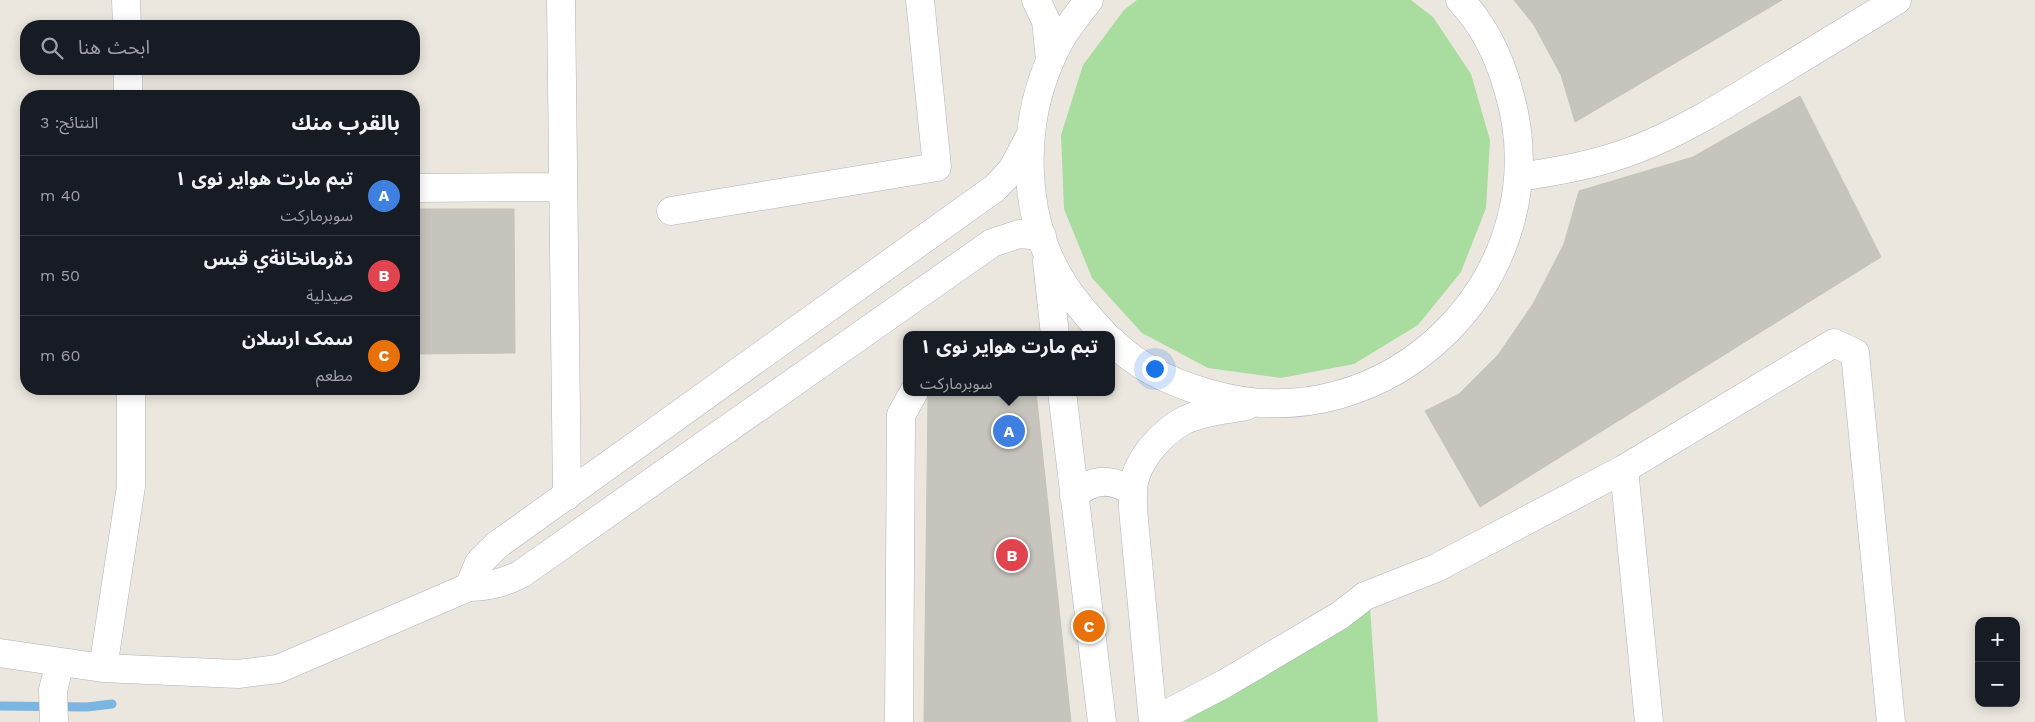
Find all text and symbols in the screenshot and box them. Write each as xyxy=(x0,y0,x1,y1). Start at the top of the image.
search box xyxy=(20,20,420,75)
icon: search xyxy=(38,34,66,62)
text: ابحث هنا xyxy=(78,36,150,59)
text: بالقرب منك xyxy=(292,110,400,135)
text: النتائج: 3 xyxy=(40,113,98,132)
text: تبم مارت هواير نوى ١ xyxy=(175,167,353,190)
text: 40 m xyxy=(40,186,80,205)
text: A xyxy=(379,186,389,205)
text: سوبرماركت xyxy=(281,206,353,225)
text: دةرمانخانةي قبس xyxy=(204,247,353,270)
text: 50 m xyxy=(40,266,80,285)
text: B xyxy=(379,266,389,285)
text: صيدلية xyxy=(306,286,353,305)
text: سمک ارسلان xyxy=(242,327,353,350)
popup xyxy=(903,331,1115,396)
text: تبم مارت هواير نوى ١ xyxy=(920,335,1098,358)
text: 60 m xyxy=(40,346,80,365)
text: C xyxy=(379,346,389,365)
your location xyxy=(1142,356,1168,382)
text: مطعم xyxy=(316,366,353,385)
text: سوبرماركت xyxy=(920,374,993,393)
pin: A xyxy=(993,412,1025,450)
pin: B xyxy=(996,536,1028,574)
pin: C xyxy=(1073,607,1105,645)
map controls xyxy=(1975,617,2020,707)
button: + xyxy=(1975,617,2020,662)
button: − xyxy=(1975,662,2020,707)

